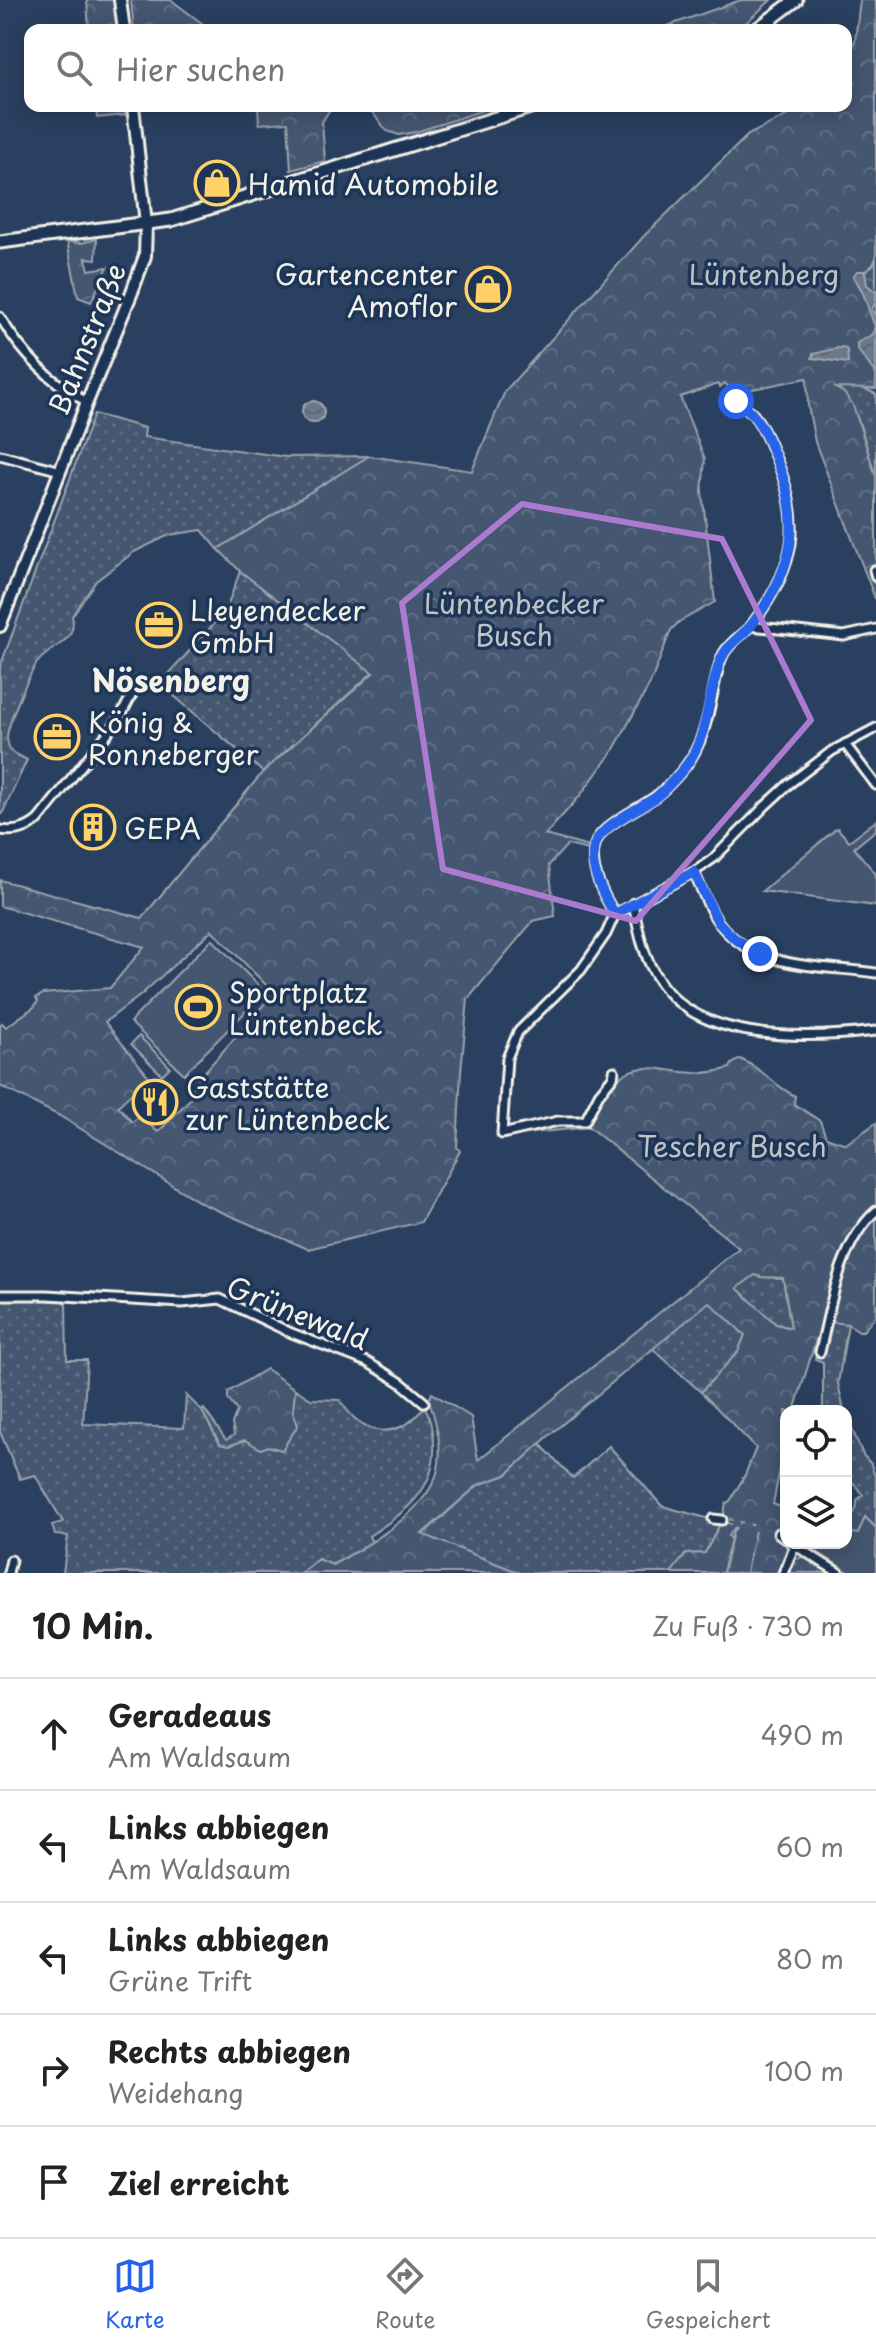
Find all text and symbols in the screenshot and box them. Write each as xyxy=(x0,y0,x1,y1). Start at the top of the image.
search box xyxy=(24,24,852,112)
icon: search xyxy=(52,46,96,90)
text: Hier suchen xyxy=(116,46,285,91)
shop icon: Hamid Automobile xyxy=(193,159,241,207)
place label: Hamid Automobile xyxy=(248,162,499,205)
place label: Gartencenter Amoflor xyxy=(275,252,457,327)
park label: Lüntenberg xyxy=(689,252,839,295)
street label: Bahnstraße xyxy=(36,256,136,422)
shop icon: Gartencenter Amoflor xyxy=(464,265,512,313)
route start xyxy=(718,383,754,419)
park label: Lüntenbecker Busch xyxy=(424,581,604,656)
place label: Lleyendecker GmbH xyxy=(190,588,365,663)
office icon: Lleyendecker GmbH xyxy=(135,601,183,649)
district label: Nösenberg xyxy=(92,657,250,702)
place label: König & Ronneberger xyxy=(88,700,258,775)
office icon: König & Ronneberger xyxy=(33,713,81,761)
building icon: GEPA xyxy=(69,803,117,851)
place label: GEPA xyxy=(124,806,201,849)
route end xyxy=(742,936,778,972)
place label: Sportplatz Lüntenbeck xyxy=(229,970,383,1045)
sports icon: Sportplatz Lüntenbeck xyxy=(174,983,222,1031)
place label: Gaststätte zur Lüntenbeck xyxy=(186,1065,390,1140)
restaurant icon: Gaststätte zur Lüntenbeck xyxy=(131,1078,179,1126)
park label: Tescher Busch xyxy=(637,1124,827,1167)
street label: Grünewald xyxy=(221,1264,375,1360)
map controls xyxy=(780,1405,852,1549)
button: locate xyxy=(780,1405,852,1477)
button: layers xyxy=(780,1477,852,1549)
text: 10 Min. xyxy=(32,1599,153,1651)
text: Zu Fuß · 730 m xyxy=(652,1606,844,1645)
text: Geradeaus xyxy=(108,1692,271,1737)
icon: ahead xyxy=(32,1712,76,1756)
text: 490 m xyxy=(761,1715,844,1754)
text: Am Waldsaum xyxy=(108,1737,291,1776)
text: Links abbiegen xyxy=(108,1804,329,1849)
icon: left xyxy=(32,1824,76,1868)
text: 60 m xyxy=(776,1827,844,1866)
text: Am Waldsaum xyxy=(108,1849,291,1888)
text: Links abbiegen xyxy=(108,1916,329,1961)
icon: left xyxy=(32,1936,76,1980)
text: 80 m xyxy=(776,1939,844,1978)
text: Grüne Trift xyxy=(108,1961,252,2000)
text: Rechts abbiegen xyxy=(108,2028,351,2073)
icon: right xyxy=(32,2048,76,2092)
text: 100 m xyxy=(764,2051,844,2090)
text: Weidehang xyxy=(108,2073,243,2112)
icon: arrive xyxy=(32,2160,76,2204)
text: Ziel erreicht xyxy=(108,2160,290,2205)
tab: Karte xyxy=(105,2254,165,2335)
tab: Route xyxy=(375,2254,435,2335)
tab: Gespeichert xyxy=(646,2254,771,2335)

